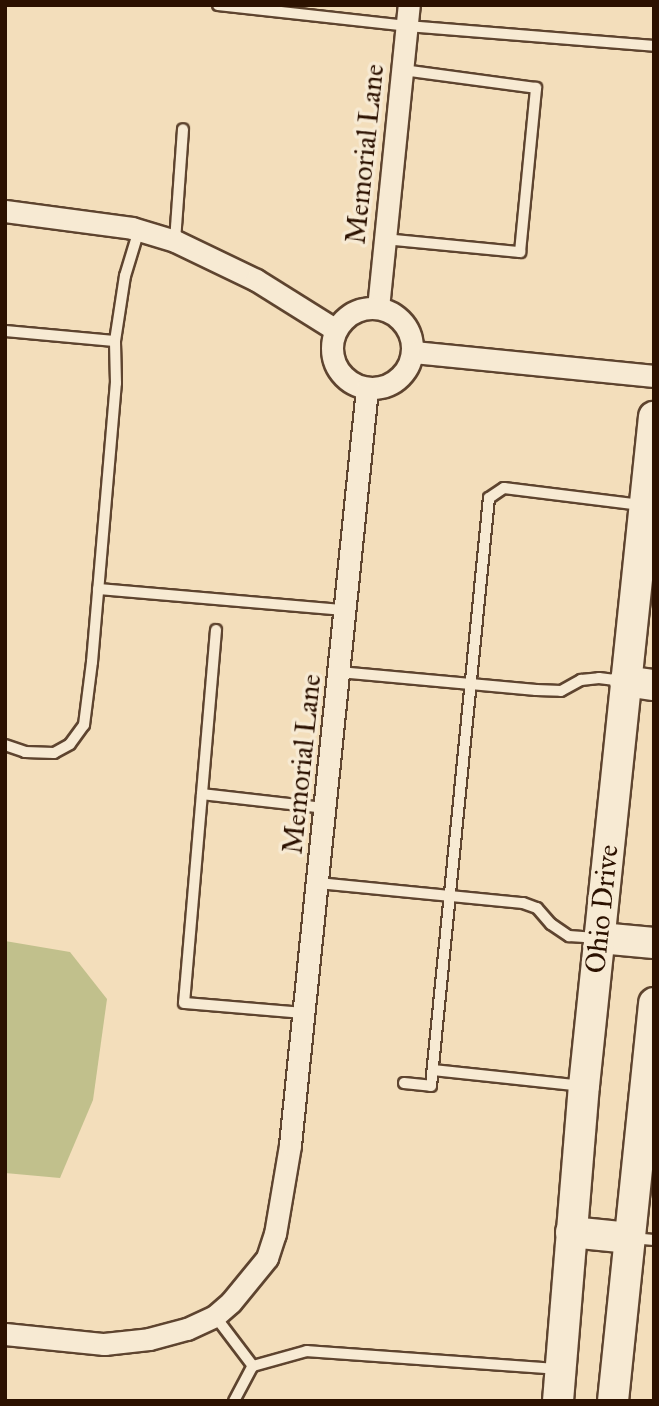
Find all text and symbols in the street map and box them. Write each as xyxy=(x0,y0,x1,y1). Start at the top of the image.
street label: Memorial Lane xyxy=(339,62,391,246)
street label: Memorial Lane xyxy=(276,672,328,856)
street label: Ohio Drive xyxy=(579,843,625,975)

